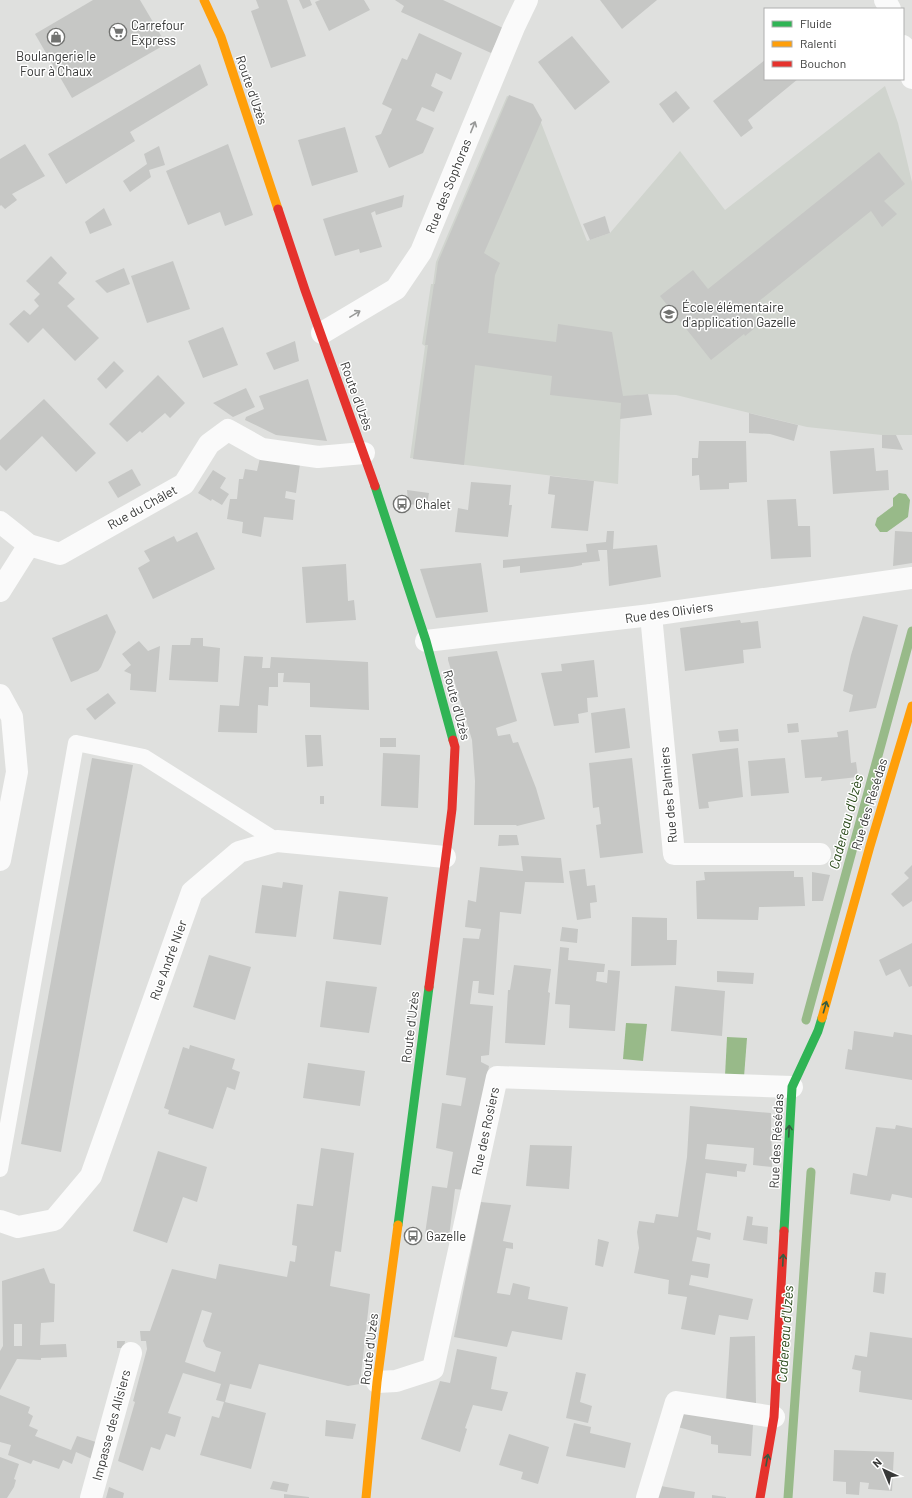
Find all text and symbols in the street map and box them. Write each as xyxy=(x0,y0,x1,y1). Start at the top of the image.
legend xyxy=(764,8,904,80)
text: Fluide xyxy=(800,16,832,30)
place label: Carrefour Express xyxy=(131,17,185,48)
supermarket icon: Carrefour Express xyxy=(108,22,128,42)
shop icon: Boulangerie le Four à Chaux xyxy=(46,27,66,47)
text: Ralenti xyxy=(800,36,837,50)
place label: Boulangerie le Four à Chaux xyxy=(16,48,96,79)
street label: Route d'Uzès xyxy=(233,53,271,127)
text: Bouchon xyxy=(800,56,846,70)
one-way arrow xyxy=(469,121,477,133)
street label: Rue des Sophoras xyxy=(422,136,474,236)
place label: École élémentaire d'application Gazelle xyxy=(682,299,796,330)
school or university icon: École élémentaire d'application Gazelle xyxy=(659,304,679,324)
one-way arrow xyxy=(349,309,361,317)
street label: Route d'Uzès xyxy=(337,359,377,433)
street label: Rue du Châlet xyxy=(104,481,180,533)
bus stop icon: Chalet xyxy=(392,494,412,514)
place label: Chalet xyxy=(415,496,451,512)
street label: Rue des Oliviers xyxy=(624,598,714,626)
street label: Route d'Uzès xyxy=(440,668,474,742)
street label: Rue des Palmiers xyxy=(656,746,680,844)
street label: Rue des Résédas xyxy=(847,756,891,852)
water label: Cadereau d'Uzès xyxy=(825,772,866,871)
street label: Rue André Nier xyxy=(146,917,190,1002)
street label: Route d'Uzès xyxy=(398,990,422,1064)
one-way arrow xyxy=(822,1001,829,1014)
street label: Rue des Rosiers xyxy=(468,1085,502,1177)
street label: Rue des Résédas xyxy=(766,1093,786,1189)
one-way arrow xyxy=(786,1125,793,1138)
bus stop icon: Gazelle xyxy=(403,1226,423,1246)
place label: Gazelle xyxy=(426,1228,466,1244)
one-way arrow xyxy=(779,1254,786,1267)
water label: Cadereau d'Uzès xyxy=(773,1284,796,1383)
street label: Route d'Uzès xyxy=(357,1312,381,1386)
street label: Impasse des Alisiers xyxy=(88,1368,134,1482)
north arrow xyxy=(864,1450,904,1490)
one-way arrow xyxy=(763,1453,771,1466)
text: N xyxy=(870,1455,884,1470)

